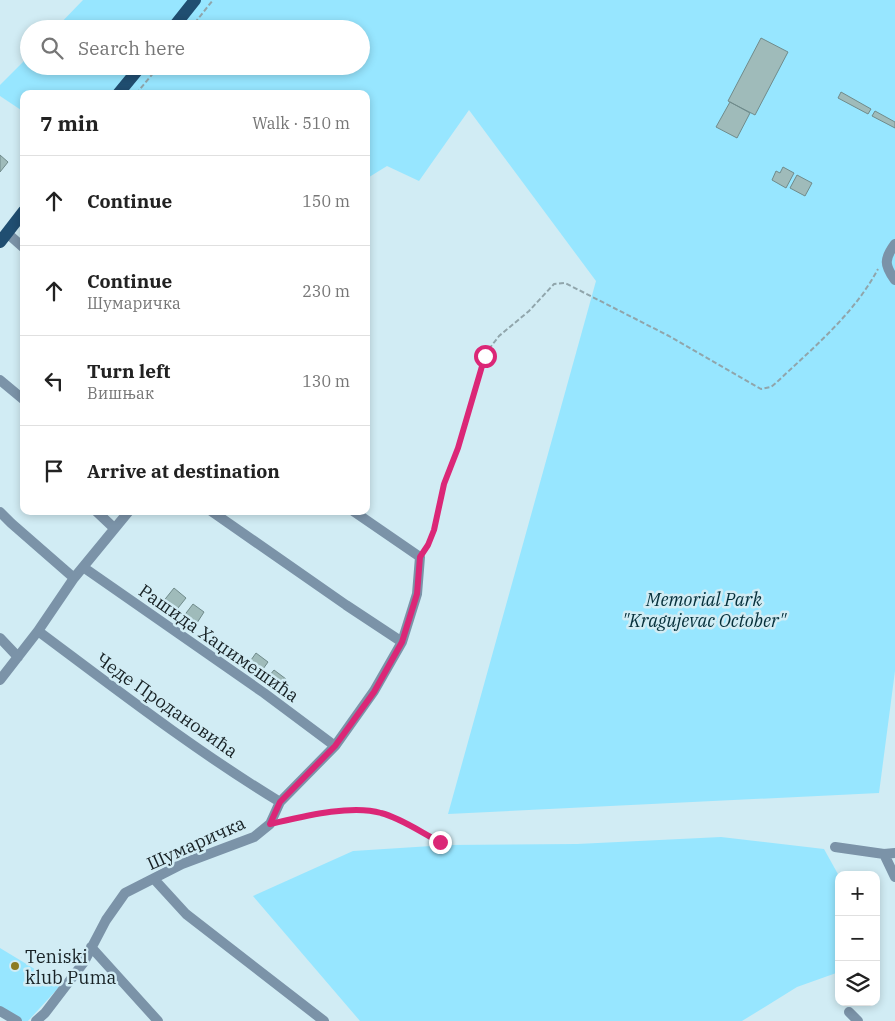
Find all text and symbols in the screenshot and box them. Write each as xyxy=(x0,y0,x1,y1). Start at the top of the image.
search box xyxy=(20,20,370,75)
icon: search xyxy=(38,34,66,62)
text: Search here xyxy=(78,36,185,60)
text: 7 min xyxy=(40,109,99,137)
text: Walk · 510 m xyxy=(252,113,350,133)
icon: ahead xyxy=(40,187,68,215)
text: Continue xyxy=(87,189,172,213)
text: 150 m xyxy=(302,191,350,211)
text: Continue xyxy=(87,269,172,293)
icon: ahead xyxy=(40,277,68,305)
text: 230 m xyxy=(302,281,350,301)
text: Шумаричка xyxy=(87,293,181,313)
route start xyxy=(474,345,497,368)
text: Turn left xyxy=(87,359,170,383)
icon: left xyxy=(40,367,68,395)
text: 130 m xyxy=(302,371,350,391)
text: Вишњак xyxy=(87,383,154,403)
icon: arrive xyxy=(40,457,68,485)
text: Arrive at destination xyxy=(87,459,280,483)
street label: Рашида Хаџимешића xyxy=(134,579,304,707)
park label: Memorial Park "Kragujevac October" xyxy=(622,588,787,632)
street label: Чеде Продановића xyxy=(92,647,243,763)
street label: Шумаричка xyxy=(143,811,249,875)
route end xyxy=(429,831,452,854)
map controls xyxy=(835,871,880,1006)
button: + xyxy=(835,871,880,916)
button: − xyxy=(835,916,880,961)
place label: Teniski klub Puma xyxy=(25,945,117,989)
marker: Teniski klub Puma xyxy=(9,960,21,972)
button: layers xyxy=(835,961,880,1006)

